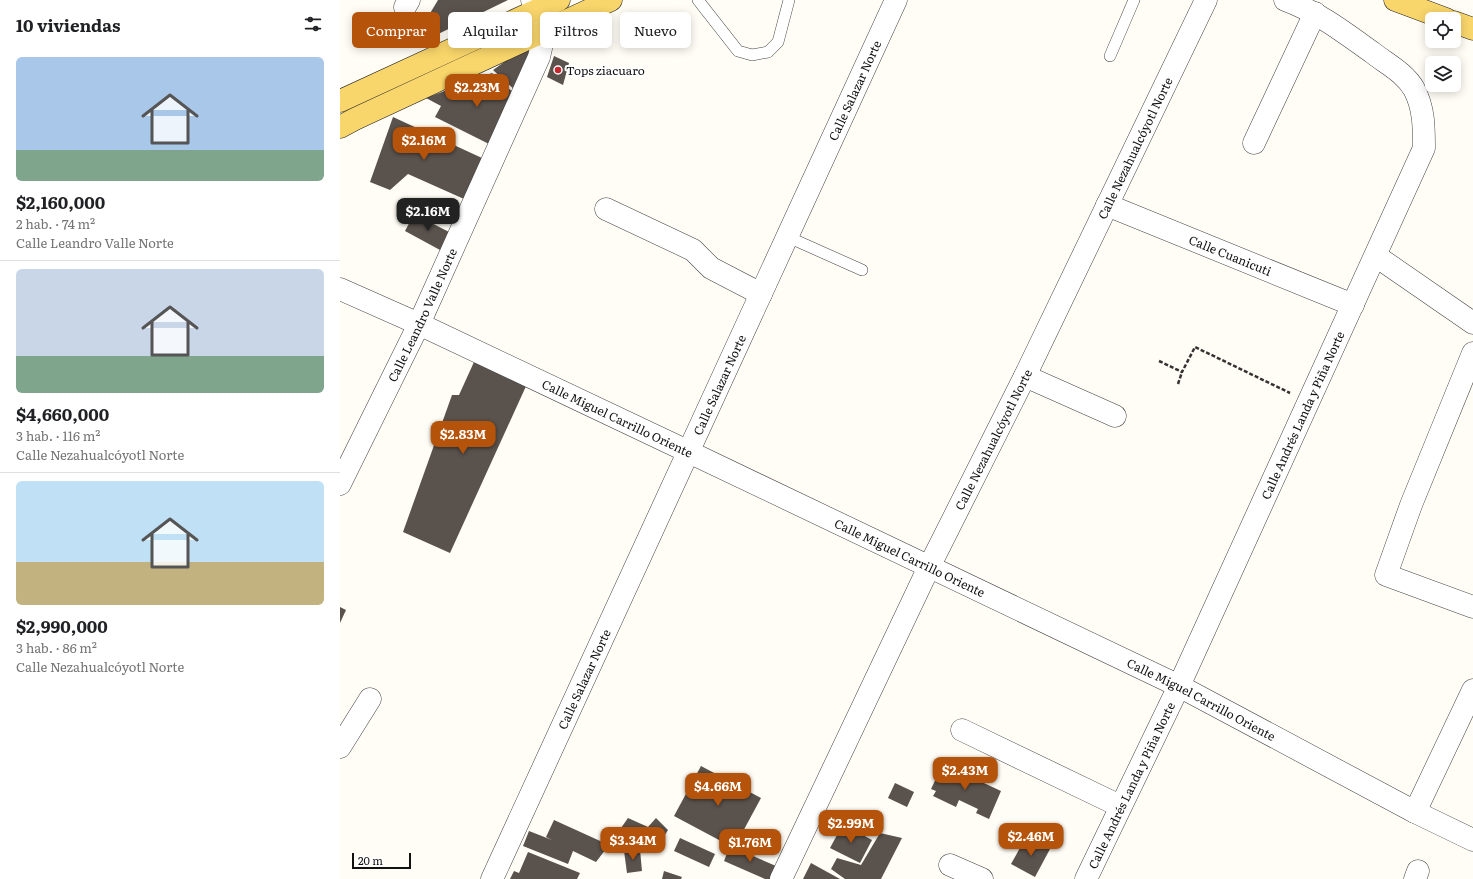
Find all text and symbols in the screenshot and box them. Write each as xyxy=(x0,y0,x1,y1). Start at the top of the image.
text: 10 viviendas xyxy=(16,12,121,37)
chip: Comprar xyxy=(352,12,440,48)
chip: Alquilar xyxy=(448,12,532,48)
chip: Filtros xyxy=(540,12,612,48)
chip: Nuevo xyxy=(620,12,691,48)
map controls xyxy=(1425,12,1461,92)
button: locate xyxy=(1425,12,1461,48)
icon: filters xyxy=(302,13,324,35)
street label: Calle Salazar Norte xyxy=(824,37,885,143)
button: layers xyxy=(1425,56,1461,92)
place label: Tops ziacuaro xyxy=(566,61,645,79)
marker: Tops ziacuaro xyxy=(553,65,563,75)
pin: $2.23M xyxy=(444,74,510,108)
street label: Calle Nezahualcóyotl Norte xyxy=(1093,74,1177,222)
text: $2.23M xyxy=(454,77,500,96)
icon: home xyxy=(134,83,206,155)
pin: $2.16M xyxy=(391,127,457,161)
text: $2.16M xyxy=(402,130,446,149)
text: $2,160,000 xyxy=(16,189,105,214)
pin: $2.16M xyxy=(395,198,461,232)
text: $2.16M xyxy=(406,201,450,220)
text: 2 hab. · 74 m² xyxy=(16,214,95,233)
street label: Calle Cuanicuti xyxy=(1186,230,1274,280)
text: Calle Leandro Valle Norte xyxy=(16,233,174,252)
street label: Calle Leandro Valle Norte xyxy=(383,245,461,385)
icon: home xyxy=(134,295,206,367)
street label: Calle Andrés Landa y Piña Norte xyxy=(1256,328,1349,502)
street label: Calle Salazar Norte xyxy=(688,332,750,438)
street label: Calle Nezahualcóyotl Norte xyxy=(950,366,1036,513)
street label: Calle Miguel Carrillo Oriente xyxy=(539,375,696,462)
text: $4,660,000 xyxy=(16,401,109,426)
pin: $2.83M xyxy=(430,421,496,455)
text: $2.83M xyxy=(440,424,486,443)
text: 3 hab. · 116 m² xyxy=(16,426,100,445)
text: Calle Nezahualcóyotl Norte xyxy=(16,445,184,464)
icon: home xyxy=(134,507,206,579)
street label: Calle Miguel Carrillo Oriente xyxy=(832,514,988,601)
text: $2,990,000 xyxy=(16,613,108,638)
street label: Calle Salazar Norte xyxy=(553,626,615,732)
text: 3 hab. · 86 m² xyxy=(16,638,97,657)
street label: Calle Miguel Carrillo Oriente xyxy=(1124,653,1279,745)
text: Calle Nezahualcóyotl Norte xyxy=(16,657,184,676)
street label: Calle Andrés Landa y Piña Norte xyxy=(1083,699,1179,872)
pin: $2.43M xyxy=(932,757,998,791)
text: $2.43M xyxy=(942,760,988,779)
pin: $4.66M xyxy=(685,773,751,807)
text: $4.66M xyxy=(694,776,742,795)
pin: $2.99M xyxy=(818,810,884,844)
text: $2.99M xyxy=(828,813,874,832)
pin: $2.46M xyxy=(998,823,1064,857)
text: $2.46M xyxy=(1008,826,1054,845)
pin: $3.34M xyxy=(600,827,666,861)
pin: $1.76M xyxy=(717,829,783,863)
text: $3.34M xyxy=(609,830,657,849)
text: $1.76M xyxy=(728,832,772,851)
scale bar xyxy=(352,851,411,870)
text: 20 m xyxy=(358,852,383,868)

